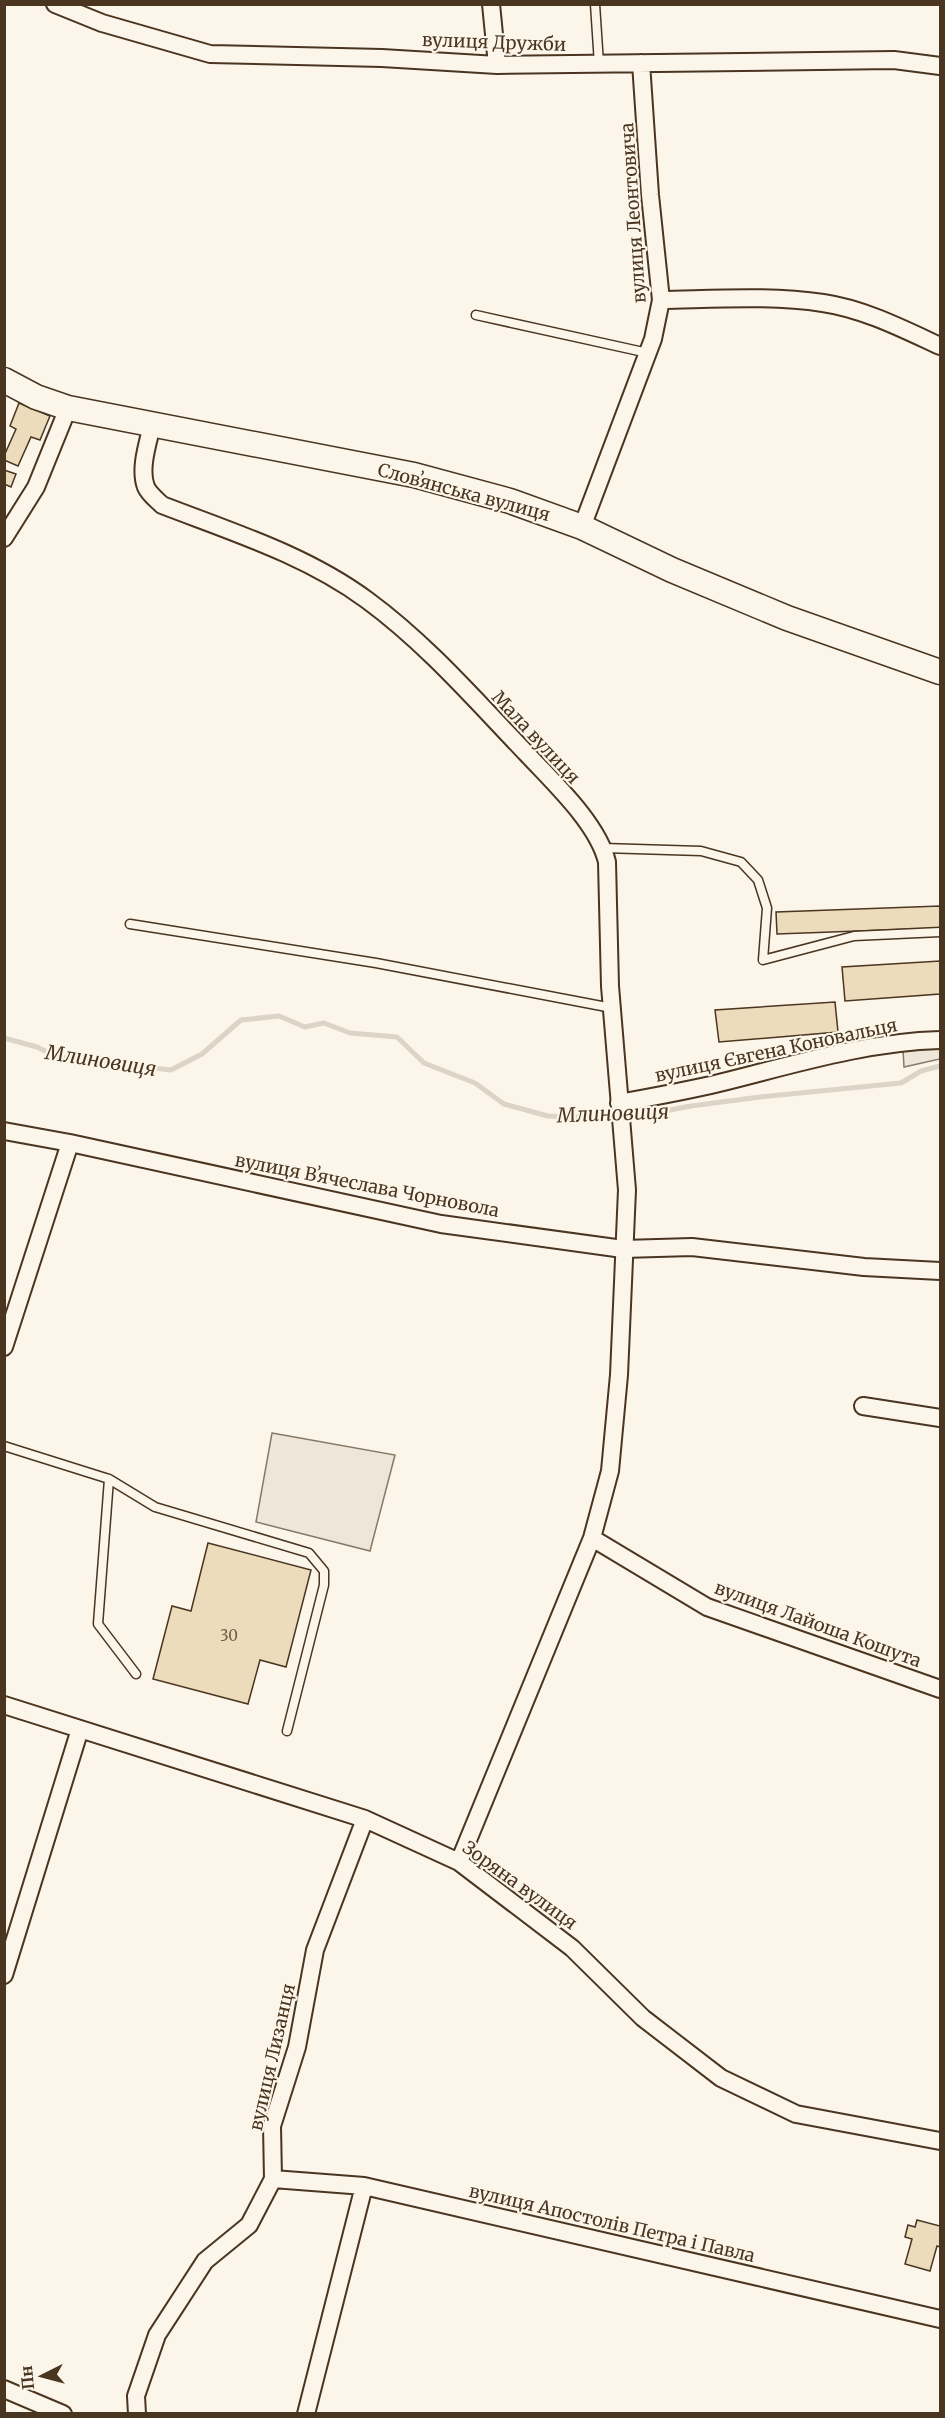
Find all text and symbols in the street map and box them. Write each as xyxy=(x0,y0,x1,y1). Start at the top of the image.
street label: вулиця Дружби xyxy=(422,28,566,56)
street label: вулиця Леонтовича xyxy=(615,122,651,304)
street label: Словʼянська вулиця xyxy=(375,458,553,526)
street label: Мала вулиця xyxy=(487,686,585,789)
street label: вулиця Євгена Коновальця xyxy=(653,1013,900,1087)
water label: Млиновиця xyxy=(43,1039,158,1081)
water label: Млиновиця xyxy=(556,1099,669,1127)
street label: вулиця Вʼячеслава Чорновола xyxy=(233,1148,501,1222)
street label: вулиця Лайоша Кошута xyxy=(712,1576,925,1672)
house number: 30 xyxy=(220,1626,238,1645)
street label: Зоряна вулиця xyxy=(458,1836,582,1934)
street label: вулиця Лизанця xyxy=(244,1981,300,2133)
street label: вулиця Апостолів Петра і Павла xyxy=(467,2179,758,2267)
north arrow xyxy=(12,2346,72,2406)
text: Пн xyxy=(16,2365,38,2391)

